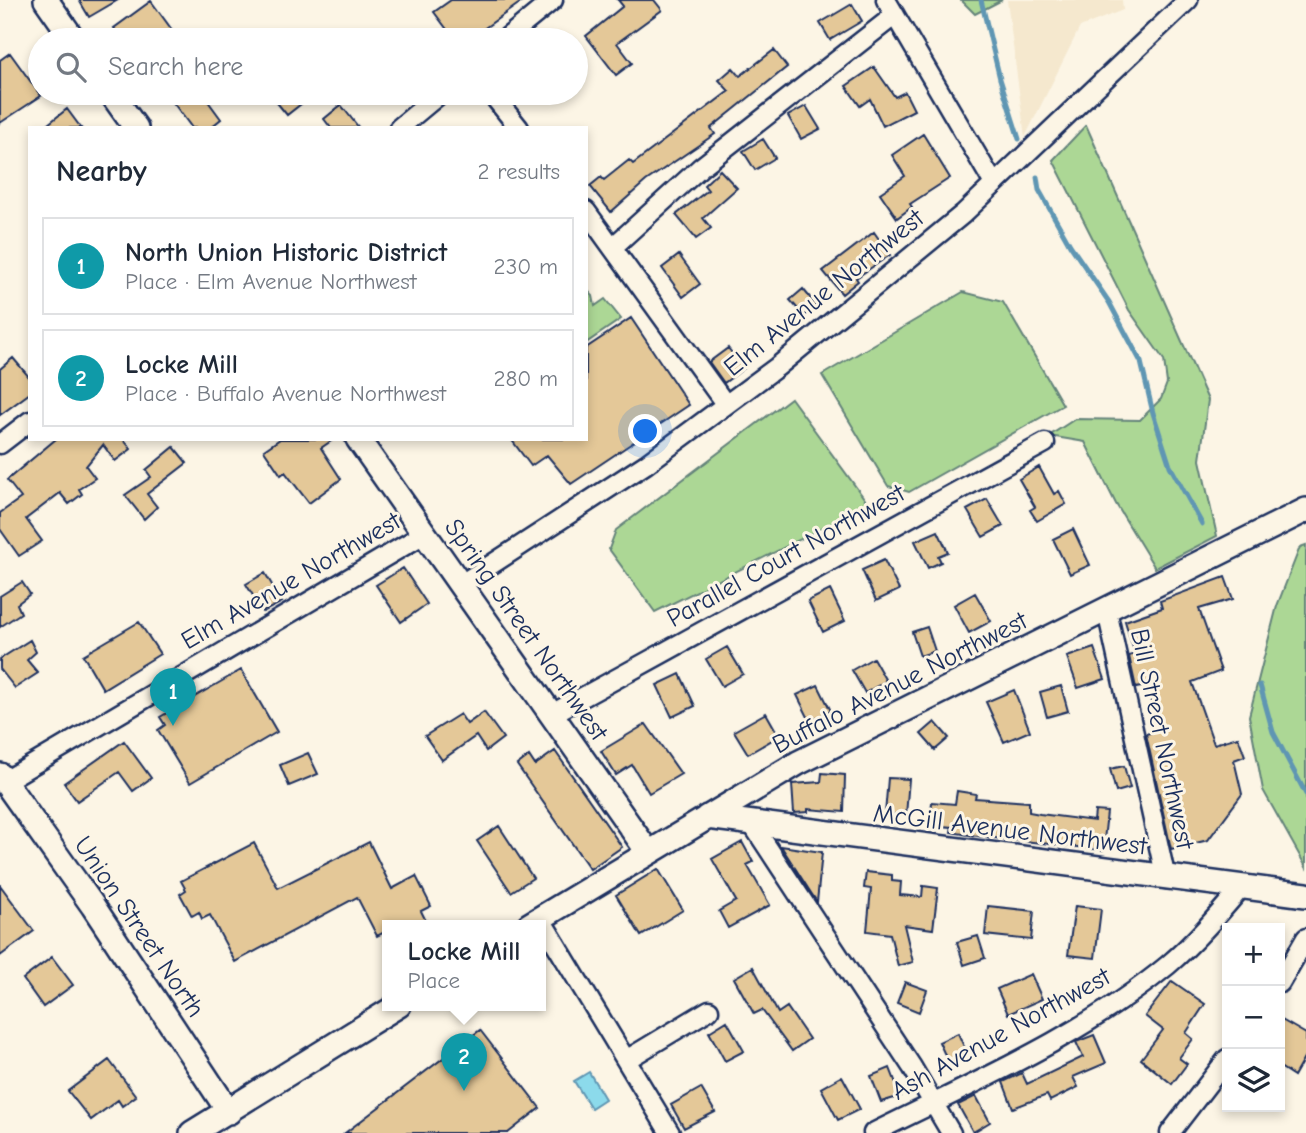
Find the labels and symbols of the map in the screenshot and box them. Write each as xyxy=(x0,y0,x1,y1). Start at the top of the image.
street label: Elm Avenue Northwest xyxy=(718,202,931,383)
your location xyxy=(628,414,662,448)
street label: Parallel Court Northwest xyxy=(662,477,912,634)
street label: Elm Avenue Northwest xyxy=(176,505,407,656)
street label: Spring Street Northwest xyxy=(438,513,615,748)
street label: Buffalo Avenue Northwest xyxy=(768,605,1034,760)
street label: Bill Street Northwest xyxy=(1124,626,1200,854)
pin: 1 xyxy=(150,668,196,726)
street label: McGill Avenue Northwest xyxy=(871,798,1150,862)
street label: Union Street North xyxy=(67,831,211,1023)
street label: Ash Avenue Northwest xyxy=(886,961,1117,1107)
pin: 2 xyxy=(441,1033,487,1091)

